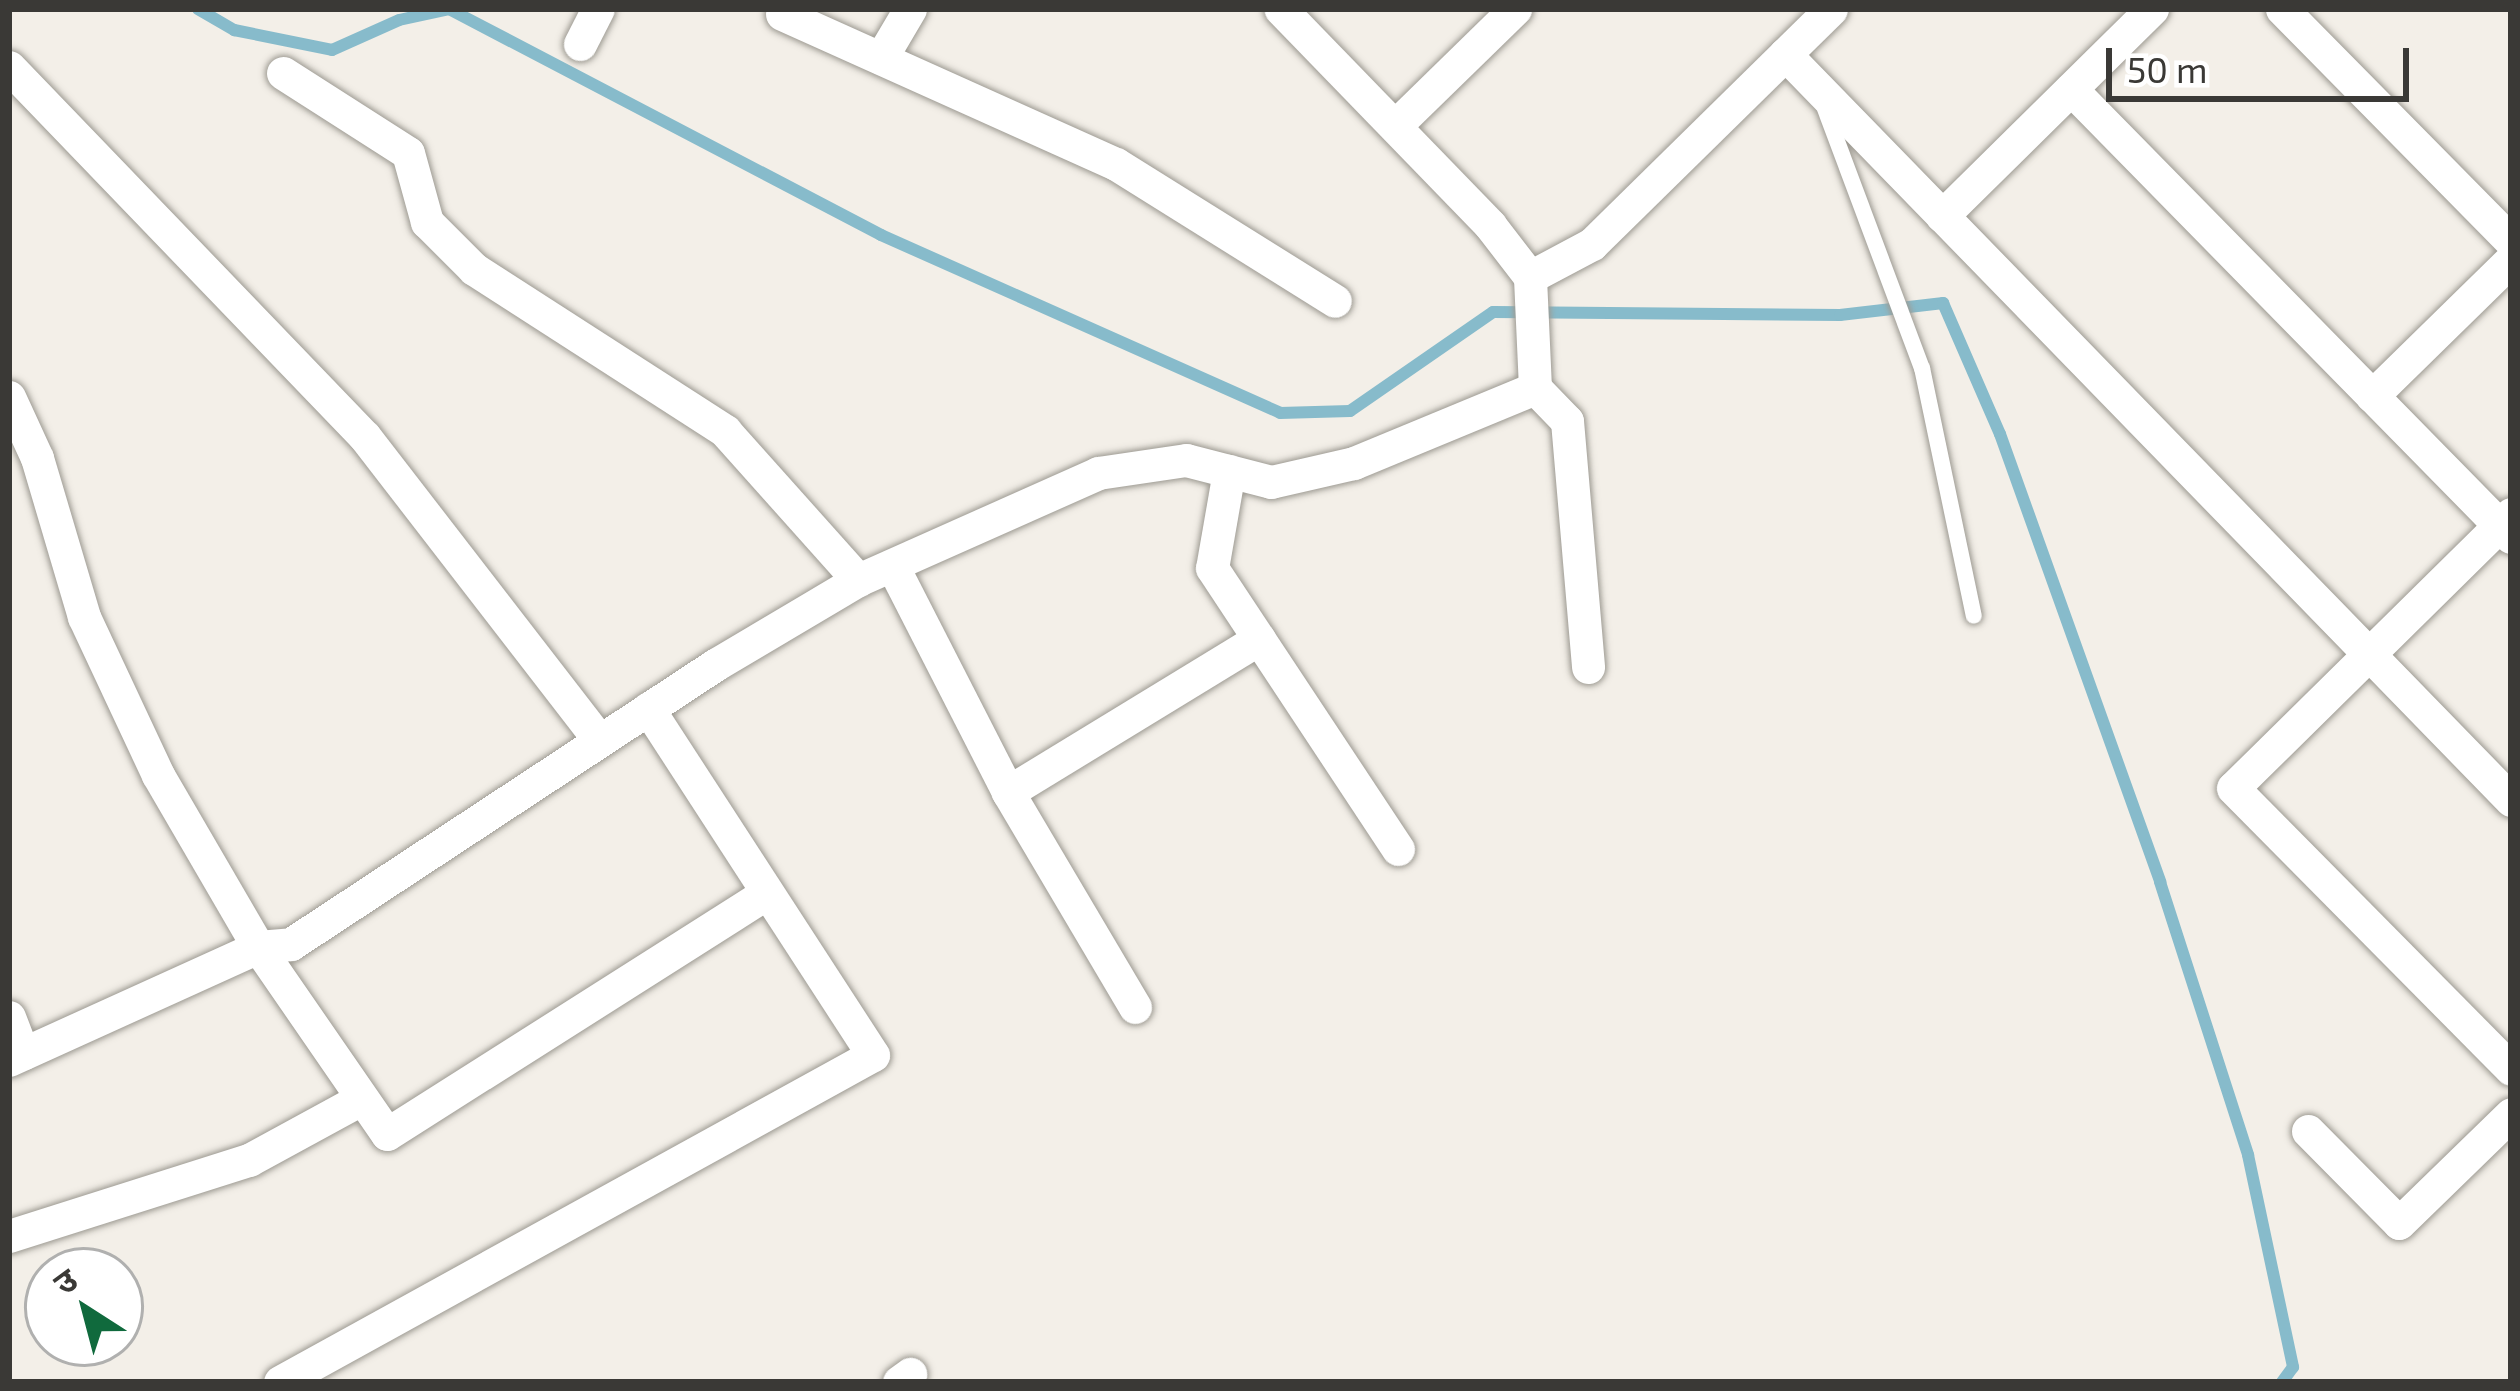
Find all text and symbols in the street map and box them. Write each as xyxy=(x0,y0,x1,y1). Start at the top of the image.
scale bar xyxy=(2112,24,2415,98)
text: 50 m xyxy=(2127,47,2208,90)
north arrow xyxy=(24,1247,144,1367)
text: उ xyxy=(45,1258,84,1302)

